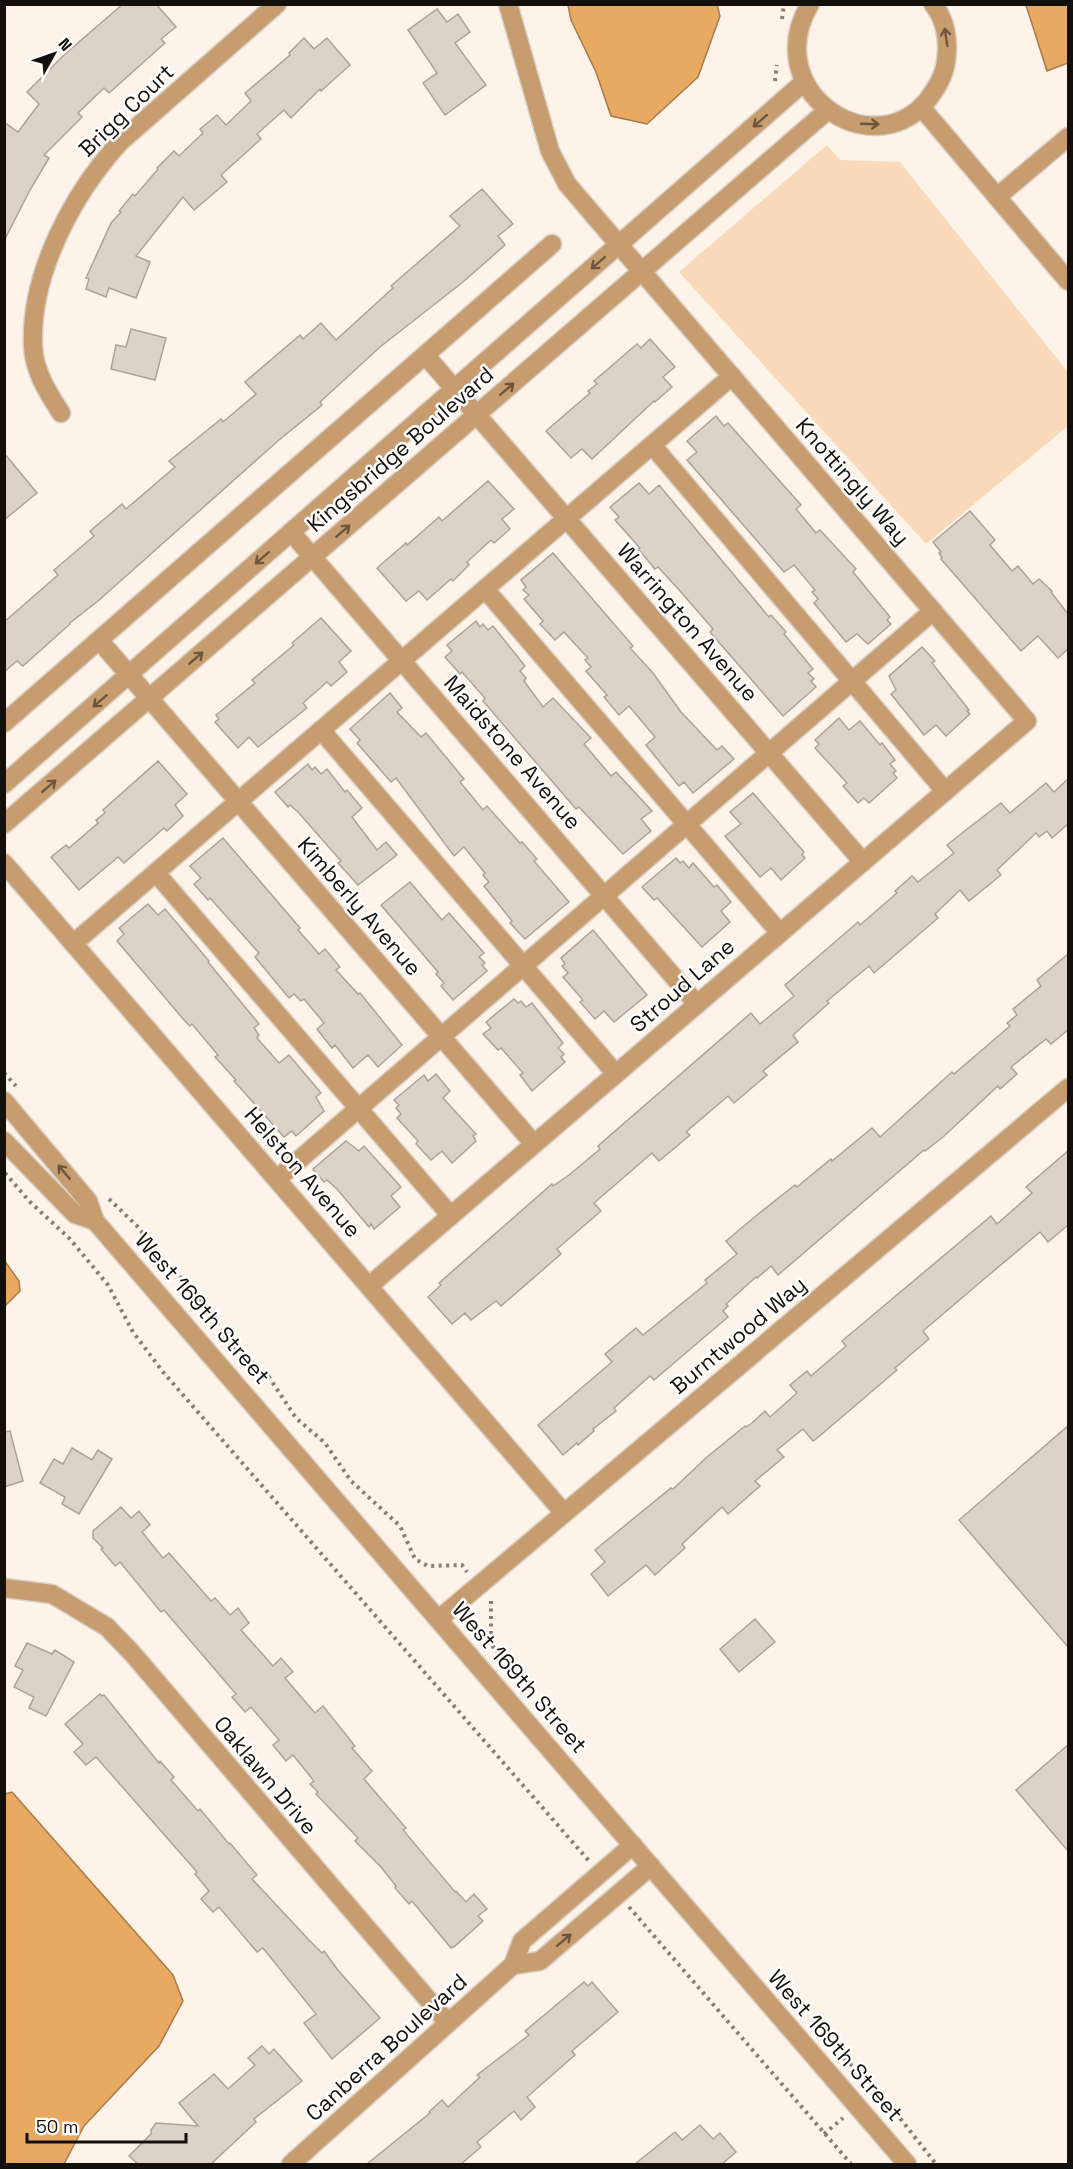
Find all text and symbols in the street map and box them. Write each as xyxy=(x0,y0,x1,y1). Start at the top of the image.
north arrow xyxy=(24,24,84,84)
one-way arrow xyxy=(940,27,951,47)
text: N xyxy=(54,34,77,56)
street label: Brigg Court xyxy=(72,58,180,162)
one-way arrow xyxy=(753,114,768,128)
one-way arrow xyxy=(859,118,879,129)
one-way arrow xyxy=(591,256,606,270)
street label: Kingsbridge Boulevard xyxy=(301,360,499,538)
one-way arrow xyxy=(499,382,514,396)
street label: Knottingly Way xyxy=(790,411,916,551)
one-way arrow xyxy=(335,524,351,537)
street label: Warrington Avenue xyxy=(611,537,765,707)
one-way arrow xyxy=(255,551,270,565)
one-way arrow xyxy=(188,651,203,665)
street label: Maidstone Avenue xyxy=(438,669,588,835)
one-way arrow xyxy=(93,694,108,708)
one-way arrow xyxy=(41,779,56,793)
street label: Kimberly Avenue xyxy=(292,831,428,981)
street label: Stroud Lane xyxy=(624,932,740,1038)
street label: Helston Avenue xyxy=(239,1101,367,1243)
one-way arrow xyxy=(57,1165,71,1180)
street label: West 169th Street xyxy=(130,1226,276,1390)
street label: Burntwood Way xyxy=(664,1270,812,1400)
street label: West 169th Street xyxy=(447,1595,593,1759)
street label: Oaklawn Drive xyxy=(208,1710,324,1840)
one-way arrow xyxy=(556,1934,572,1947)
street label: West 169th Street xyxy=(763,1963,909,2127)
street label: Canberra Boulevard xyxy=(299,1967,473,2127)
scale bar xyxy=(27,2106,186,2144)
text: 50 m xyxy=(36,2115,78,2138)

